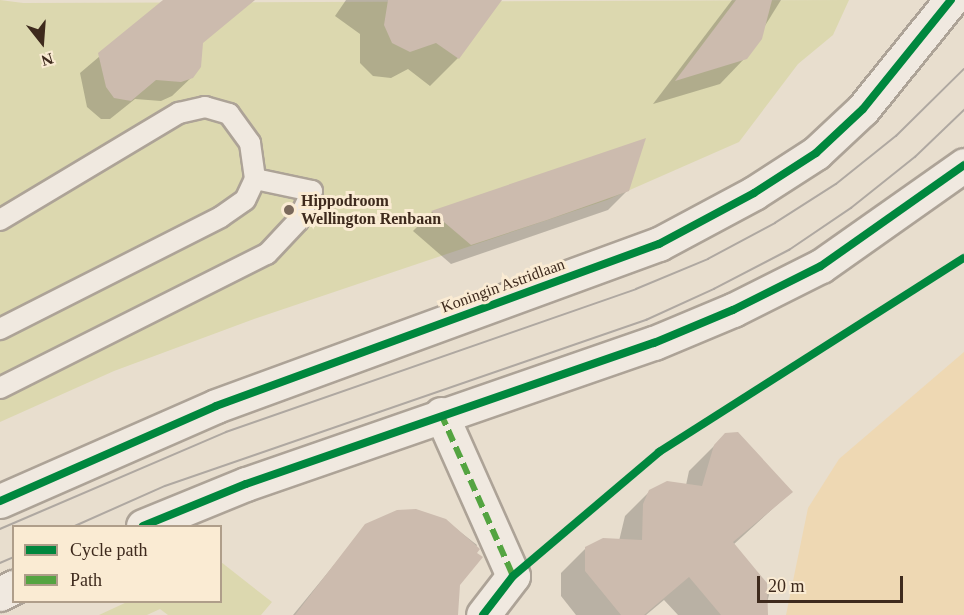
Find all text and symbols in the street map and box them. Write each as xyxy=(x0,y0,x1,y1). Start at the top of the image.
north arrow xyxy=(12,12,72,72)
text: N xyxy=(39,50,55,70)
place label: Hippodroom Wellington Renbaan xyxy=(301,191,441,229)
marker: Hippodroom Wellington Renbaan xyxy=(282,203,296,217)
street label: Koningin Astridlaan xyxy=(438,255,568,317)
legend xyxy=(12,525,222,603)
text: Cycle path xyxy=(70,540,147,560)
scale bar xyxy=(760,564,906,602)
text: Path xyxy=(70,570,102,590)
text: 20 m xyxy=(768,576,805,596)

